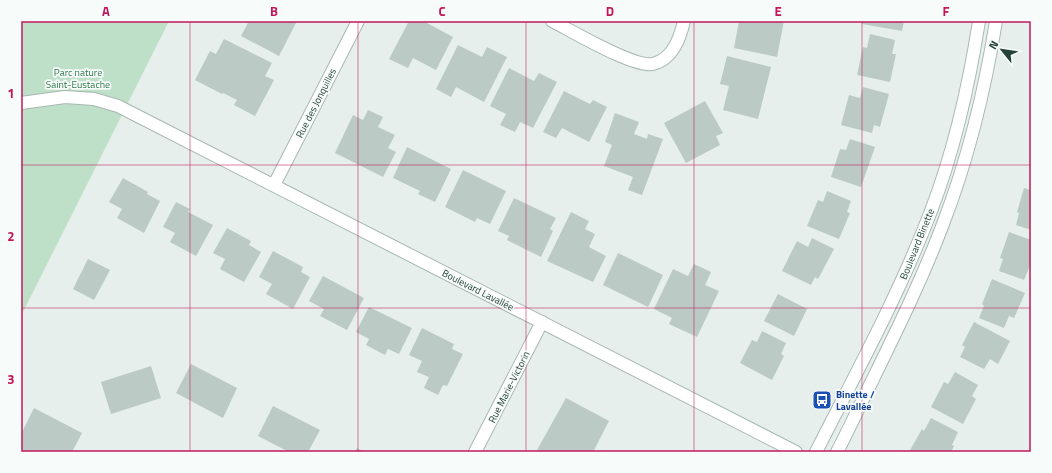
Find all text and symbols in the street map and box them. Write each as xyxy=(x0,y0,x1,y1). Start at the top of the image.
text: A xyxy=(102,1,110,21)
text: B xyxy=(270,1,278,21)
text: C xyxy=(438,1,446,21)
text: D xyxy=(606,1,614,21)
text: E xyxy=(774,1,782,21)
text: F xyxy=(943,1,950,21)
north arrow xyxy=(982,30,1022,70)
text: N xyxy=(985,38,1002,52)
park label: Parc nature Saint-Eustache xyxy=(46,65,110,92)
street label: Rue des Jonquilles xyxy=(292,65,340,140)
text: 1 xyxy=(7,83,15,103)
street label: Boulevard Binette xyxy=(896,206,938,282)
text: 2 xyxy=(7,226,15,246)
street label: Boulevard Lavallée xyxy=(439,265,517,315)
street label: Rue Marie-Victorin xyxy=(484,348,534,426)
text: 3 xyxy=(7,369,15,389)
place label: Binette / Lavallée xyxy=(836,387,875,414)
bus stop icon: Binette / Lavallée xyxy=(811,389,833,411)

